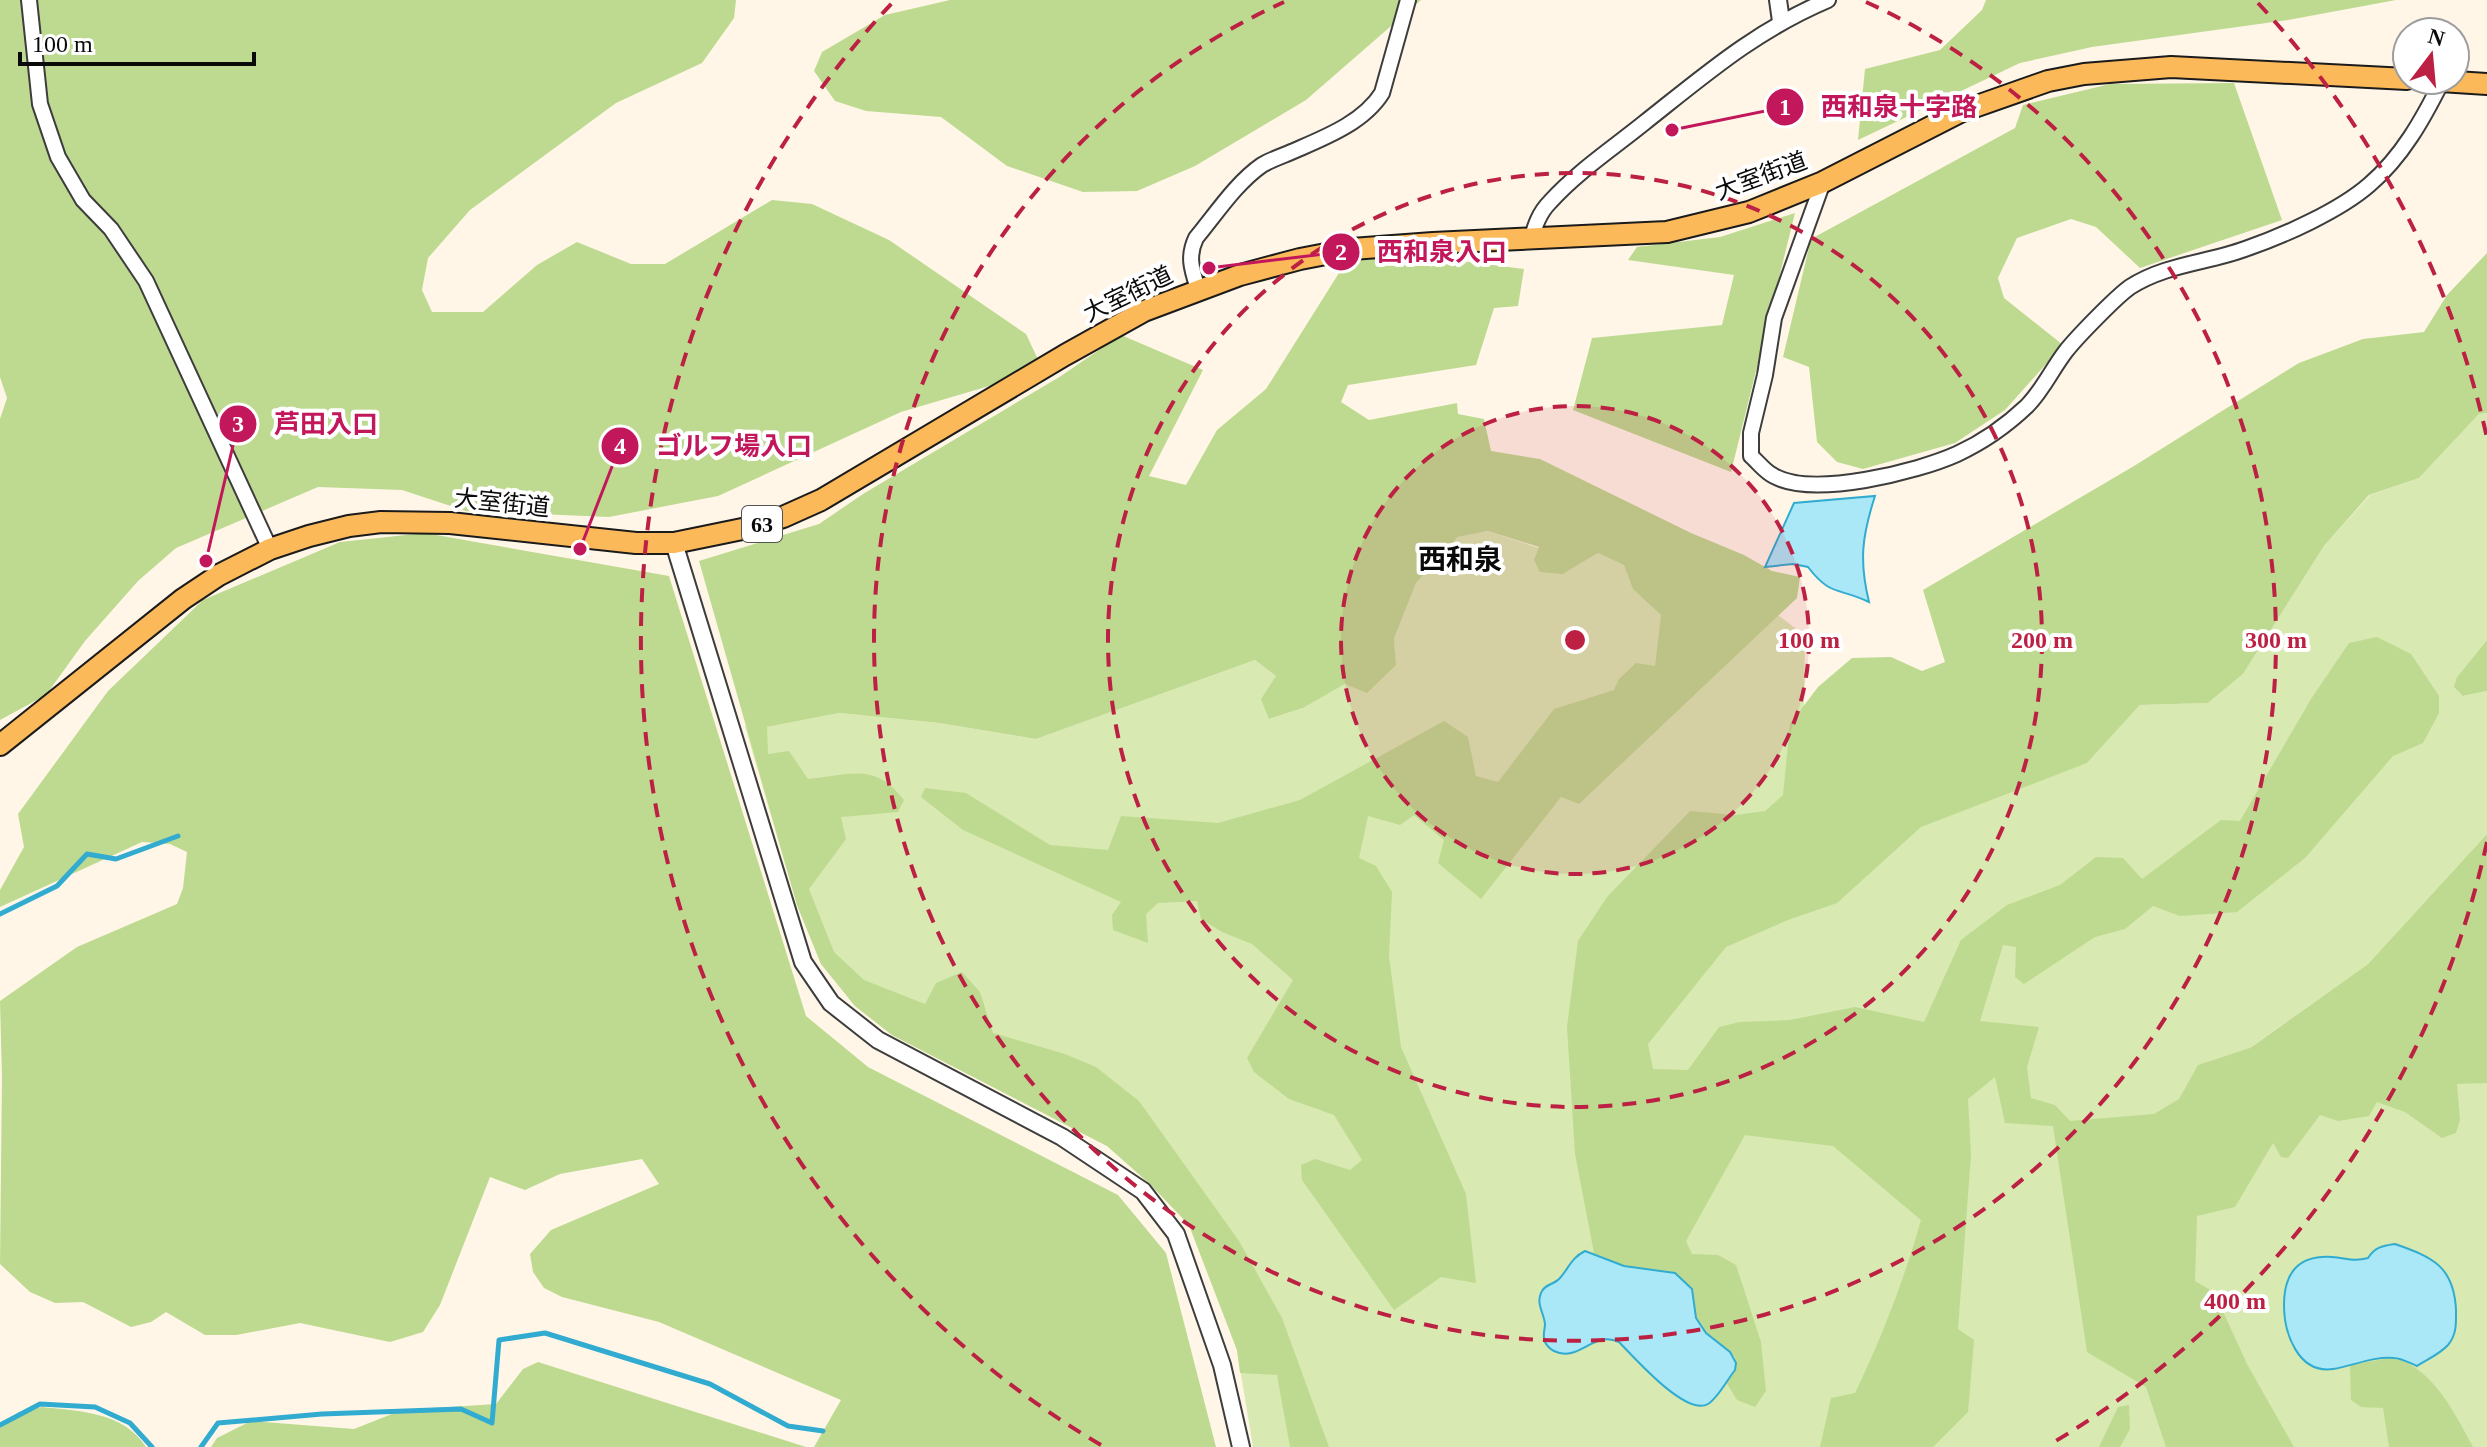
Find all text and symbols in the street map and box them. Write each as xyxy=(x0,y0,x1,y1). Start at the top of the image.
scale bar xyxy=(20,16,254,66)
north arrow xyxy=(2391,16,2471,96)
text: N xyxy=(2425,23,2448,51)
text: 100 m xyxy=(32,31,93,57)
callout: 西和泉十字路 xyxy=(1765,82,1993,132)
text: 西和泉十字路 xyxy=(1821,93,1977,122)
text: 1 xyxy=(1779,94,1791,120)
street label: 大室街道 xyxy=(1711,147,1811,205)
callout: 西和泉入口 xyxy=(1321,227,1523,277)
text: 西和泉入口 xyxy=(1377,238,1507,267)
text: 2 xyxy=(1335,239,1347,265)
street label: 大室街道 xyxy=(1079,261,1177,327)
callout: 芦田入口 xyxy=(218,399,394,449)
text: 芦田入口 xyxy=(274,410,378,439)
text: 3 xyxy=(232,411,244,437)
callout: ゴルフ場入口 xyxy=(600,421,828,471)
text: ゴルフ場入口 xyxy=(656,432,812,461)
text: 4 xyxy=(614,433,626,459)
street label: 大室街道 xyxy=(453,485,551,521)
road number: 63 xyxy=(742,506,782,542)
district label: 西和泉 xyxy=(1418,544,1502,575)
centre of rings xyxy=(1561,626,1589,654)
text: 100 m xyxy=(1778,627,1840,653)
text: 200 m xyxy=(2011,627,2073,653)
text: 300 m xyxy=(2245,627,2307,653)
text: 400 m xyxy=(2204,1288,2266,1314)

